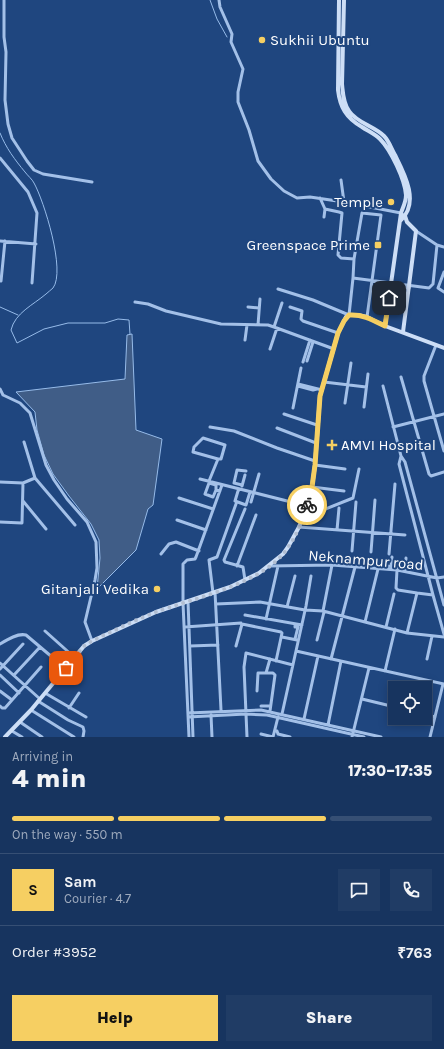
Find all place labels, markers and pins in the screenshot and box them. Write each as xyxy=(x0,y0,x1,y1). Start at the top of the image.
place label: Sukhii Ubuntu xyxy=(270,31,370,49)
marker: Sukhii Ubuntu xyxy=(257,35,267,45)
place label: Temple xyxy=(334,193,383,211)
marker: Temple xyxy=(386,197,396,207)
place label: Greenspace Prime xyxy=(247,236,370,254)
marker: Greenspace Prime xyxy=(373,240,383,250)
pin xyxy=(372,281,406,315)
place label: AMVI Hospital xyxy=(341,436,436,454)
marker: AMVI Hospital xyxy=(326,439,338,451)
place label: Gitanjali Vedika xyxy=(41,580,149,598)
marker: Gitanjali Vedika xyxy=(152,584,162,594)
pin xyxy=(49,651,83,685)

